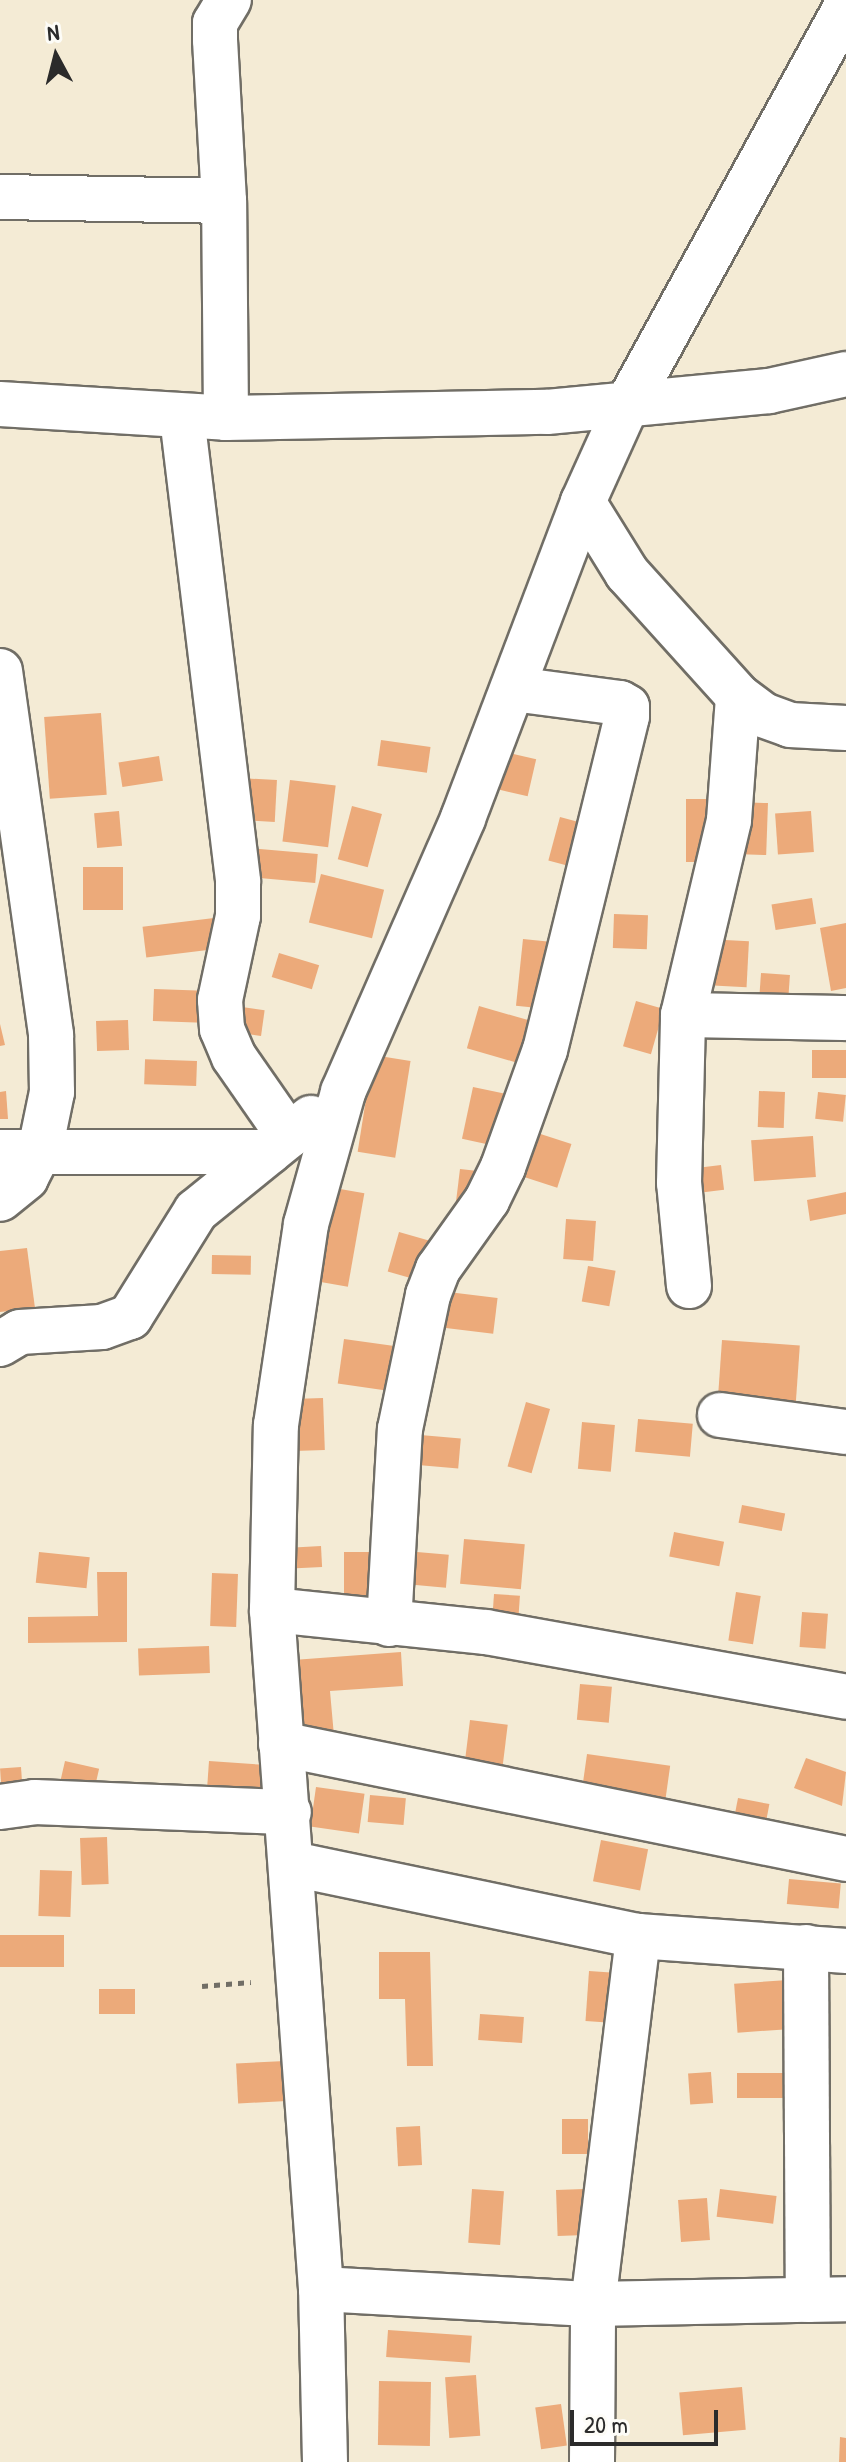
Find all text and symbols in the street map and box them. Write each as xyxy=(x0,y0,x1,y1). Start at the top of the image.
north arrow xyxy=(16,16,96,96)
text: N xyxy=(45,17,61,48)
scale bar xyxy=(574,2394,722,2444)
text: 20 m xyxy=(584,2408,628,2440)

